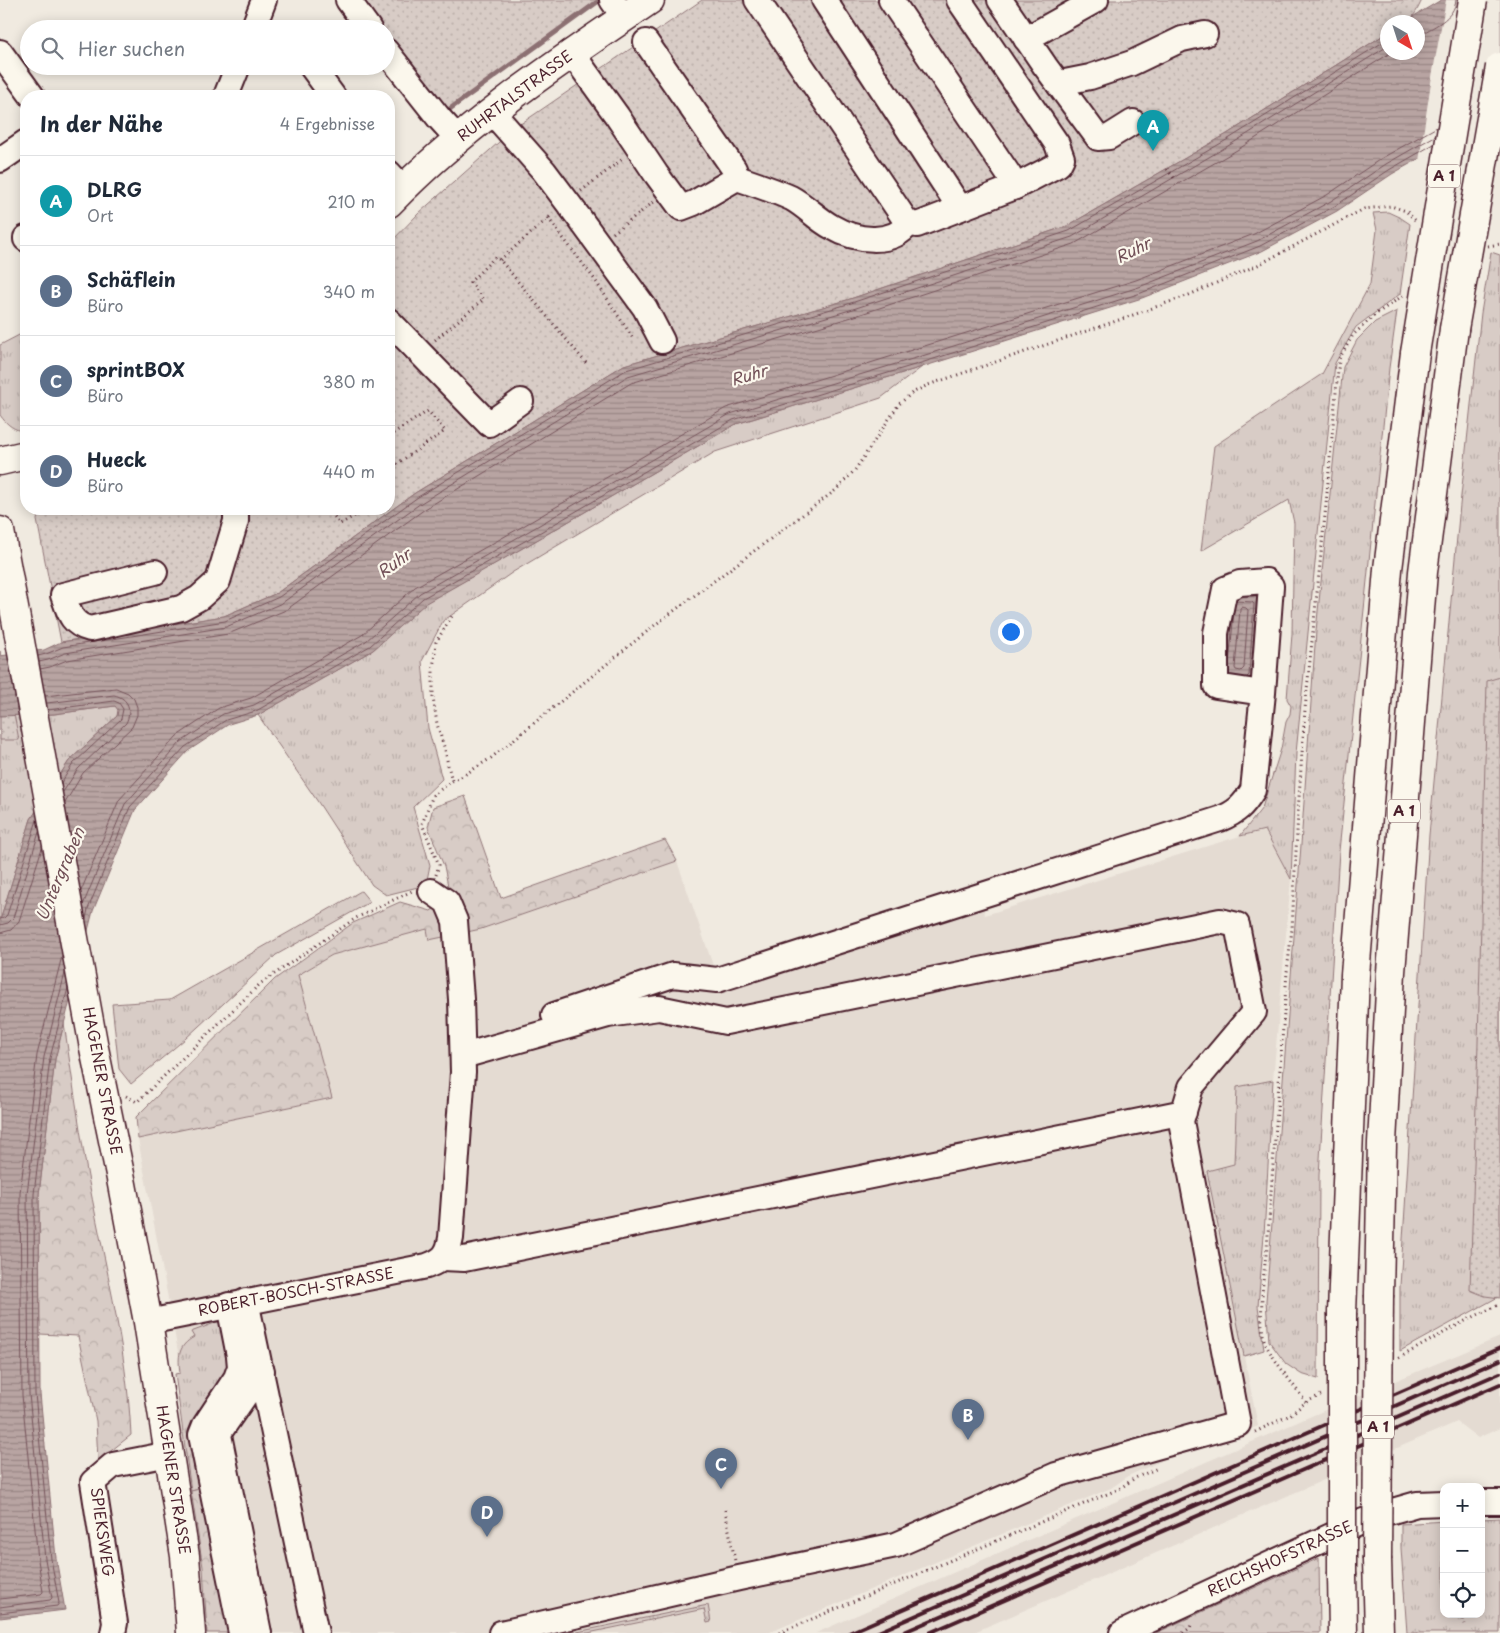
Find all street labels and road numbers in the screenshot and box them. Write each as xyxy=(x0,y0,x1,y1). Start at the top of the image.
street label: RUHRTALSTRASSE xyxy=(452,44,577,146)
road number: A 1 xyxy=(1428,165,1460,188)
road number: A 1 xyxy=(1388,799,1420,822)
street label: HAGENER STRASSE xyxy=(78,1004,129,1157)
street label: ROBERT-BOSCH-STRASSE xyxy=(196,1260,396,1321)
street label: HAGENER STRASSE xyxy=(151,1403,198,1556)
road number: A 1 xyxy=(1362,1415,1394,1438)
street label: SPIEKSWEG xyxy=(86,1486,121,1578)
street label: REICHSHOFSTRASSE xyxy=(1203,1514,1356,1601)

